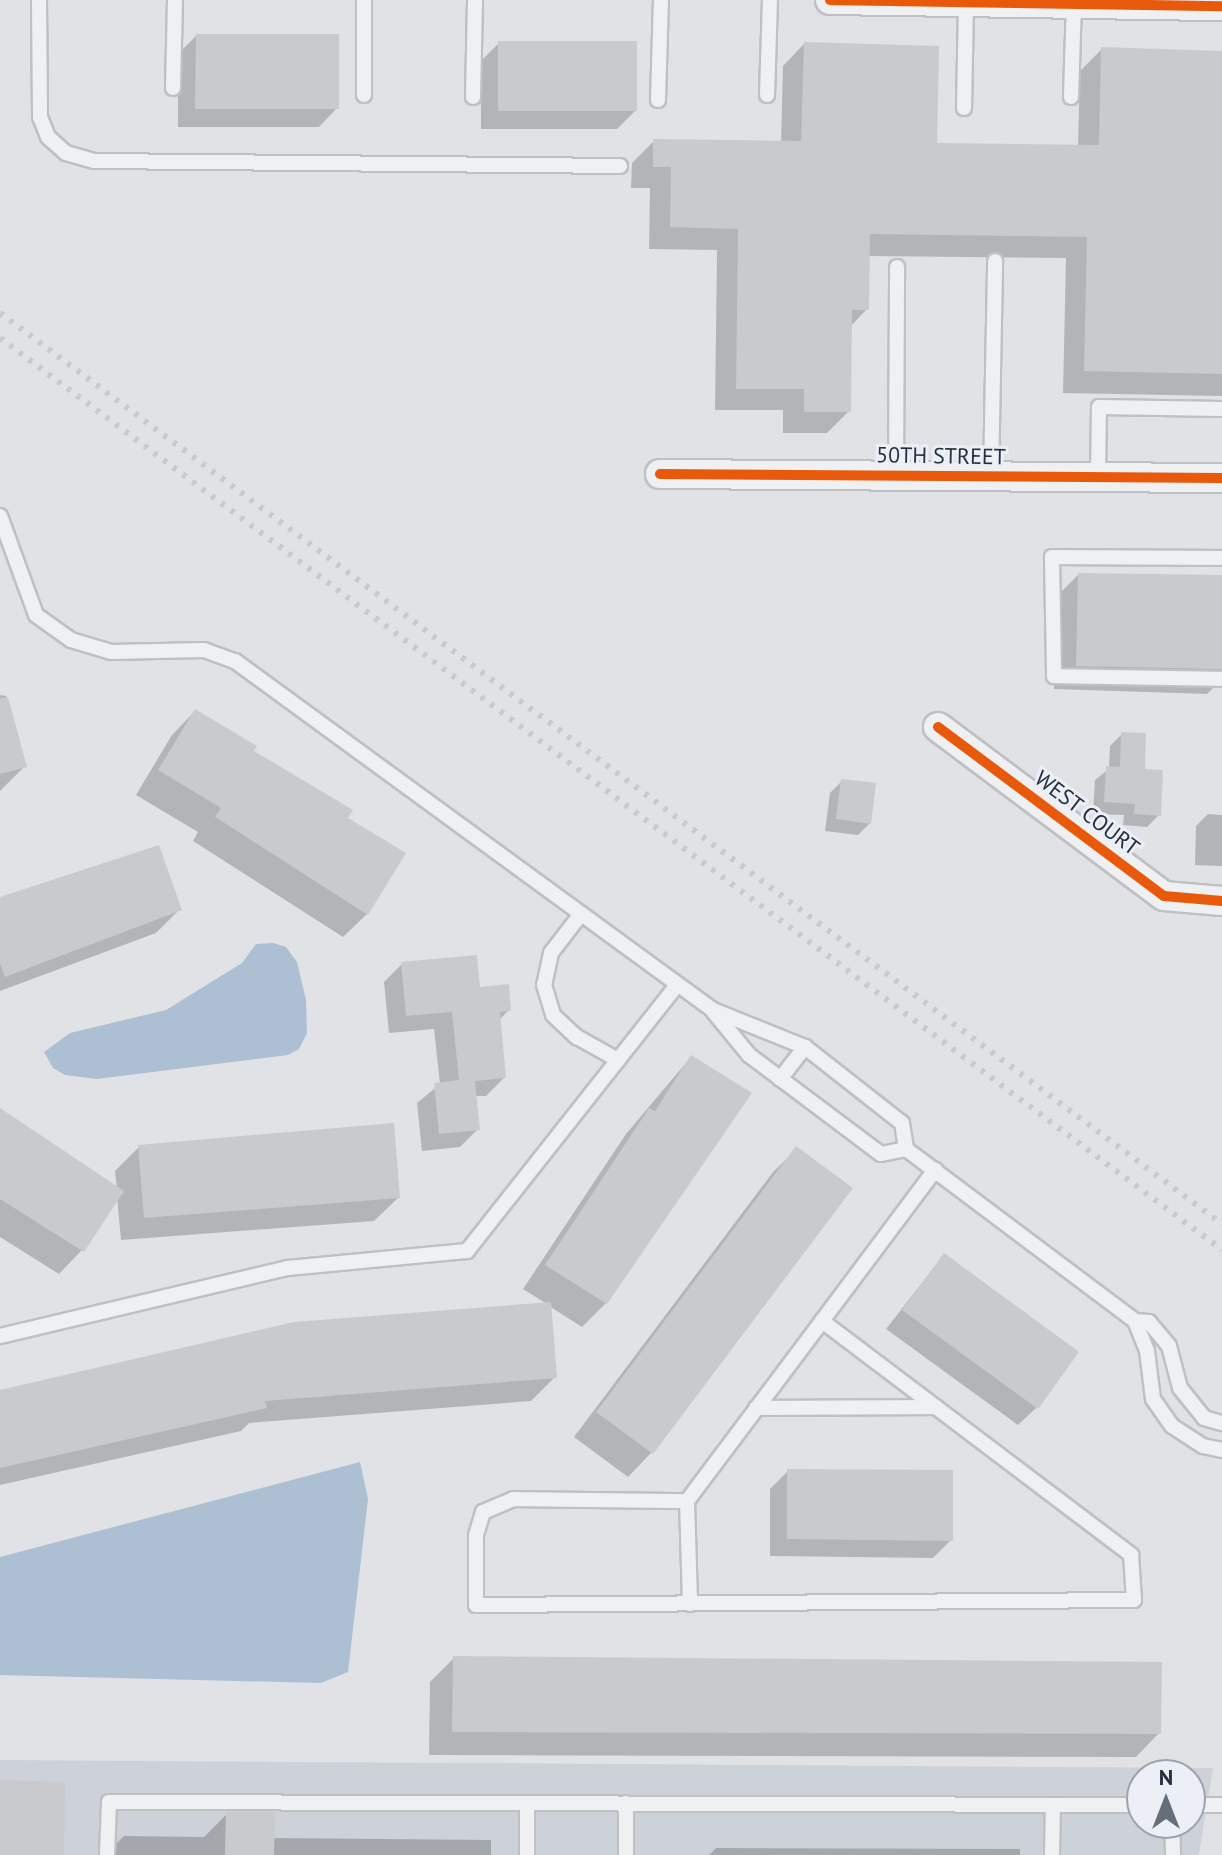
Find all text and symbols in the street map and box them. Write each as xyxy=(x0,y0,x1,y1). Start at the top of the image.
street label: 50TH STREET xyxy=(876,442,1006,470)
street label: WEST COURT xyxy=(1029,765,1145,861)
north arrow xyxy=(1126,1759,1206,1839)
text: N xyxy=(1159,1763,1173,1791)

